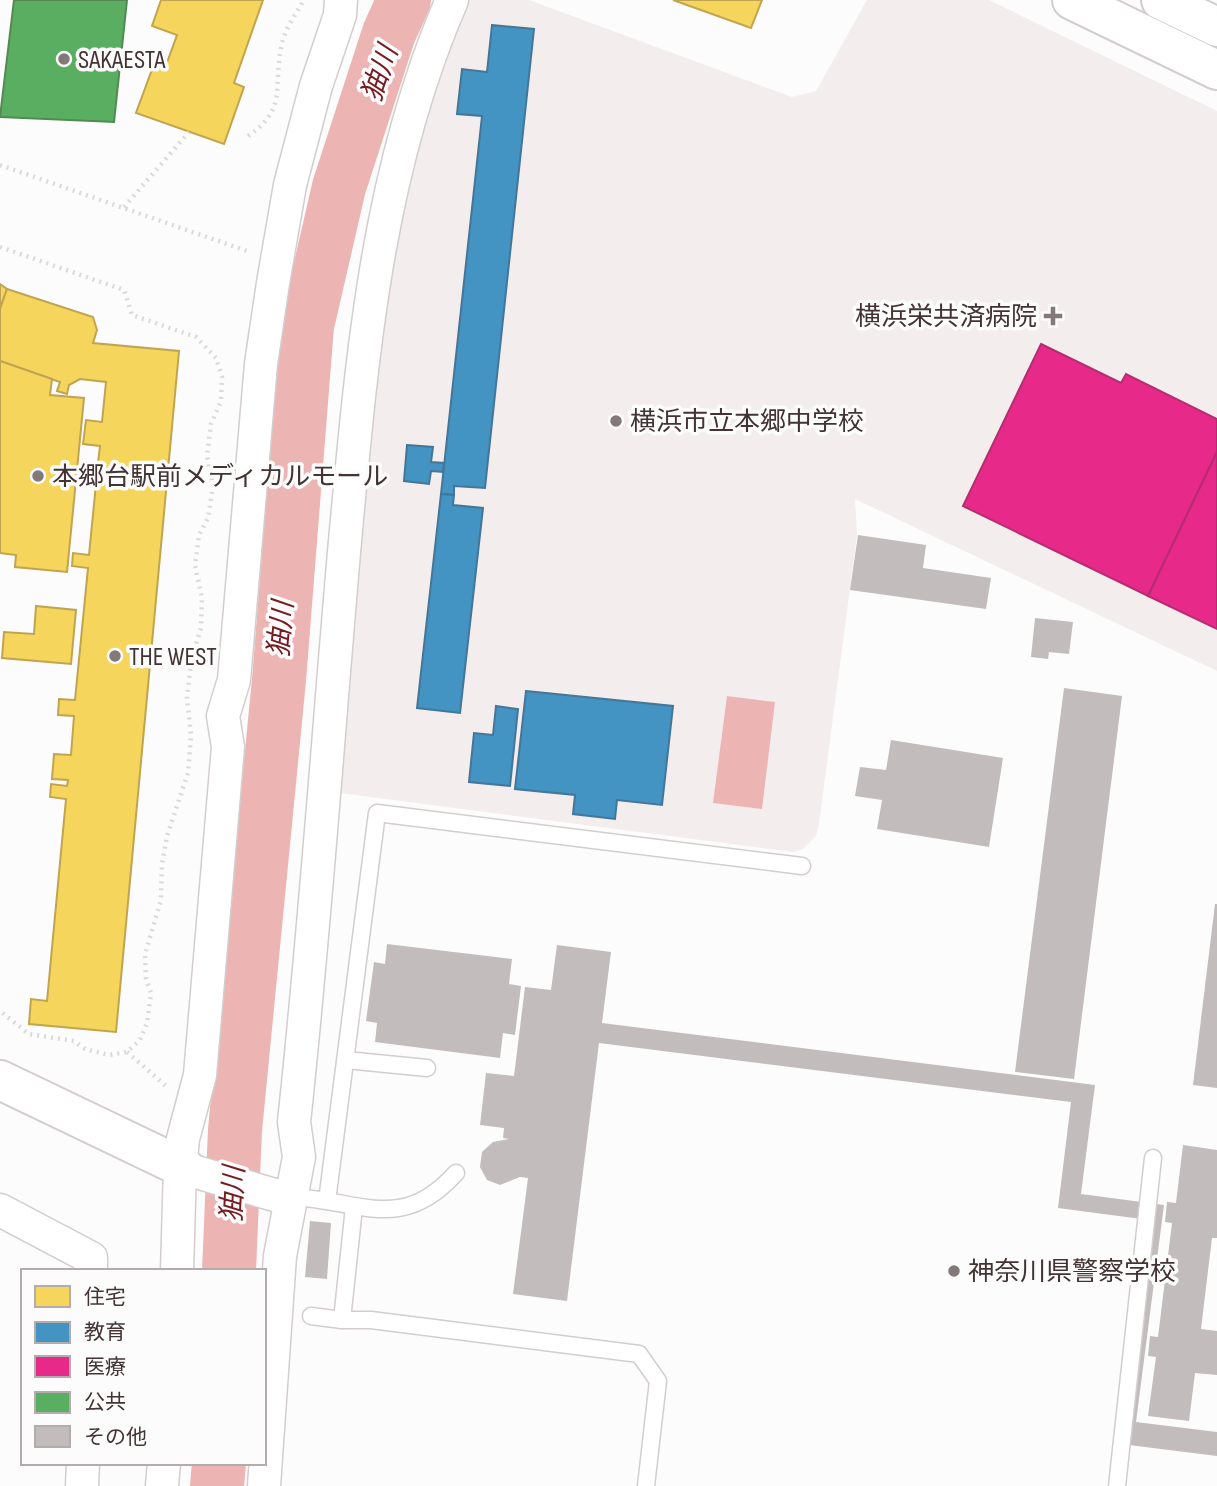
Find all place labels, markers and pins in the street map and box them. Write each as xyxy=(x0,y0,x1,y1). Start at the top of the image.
place label: SAKAESTA xyxy=(78,45,166,76)
marker: SAKAESTA xyxy=(56,51,72,67)
place label: 横浜栄共済病院 xyxy=(855,302,1037,333)
marker: 横浜栄共済病院 xyxy=(1043,306,1063,326)
place label: 横浜市立本郷中学校 xyxy=(630,407,864,438)
marker: 横浜市立本郷中学校 xyxy=(608,413,624,429)
place label: 本郷台駅前メディカルモール xyxy=(52,462,388,493)
marker: 本郷台駅前メディカルモール xyxy=(30,468,46,484)
place label: THE WEST xyxy=(129,642,217,673)
marker: THE WEST xyxy=(107,648,123,664)
place label: 神奈川県警察学校 xyxy=(968,1257,1176,1288)
marker: 神奈川県警察学校 xyxy=(946,1263,962,1279)

